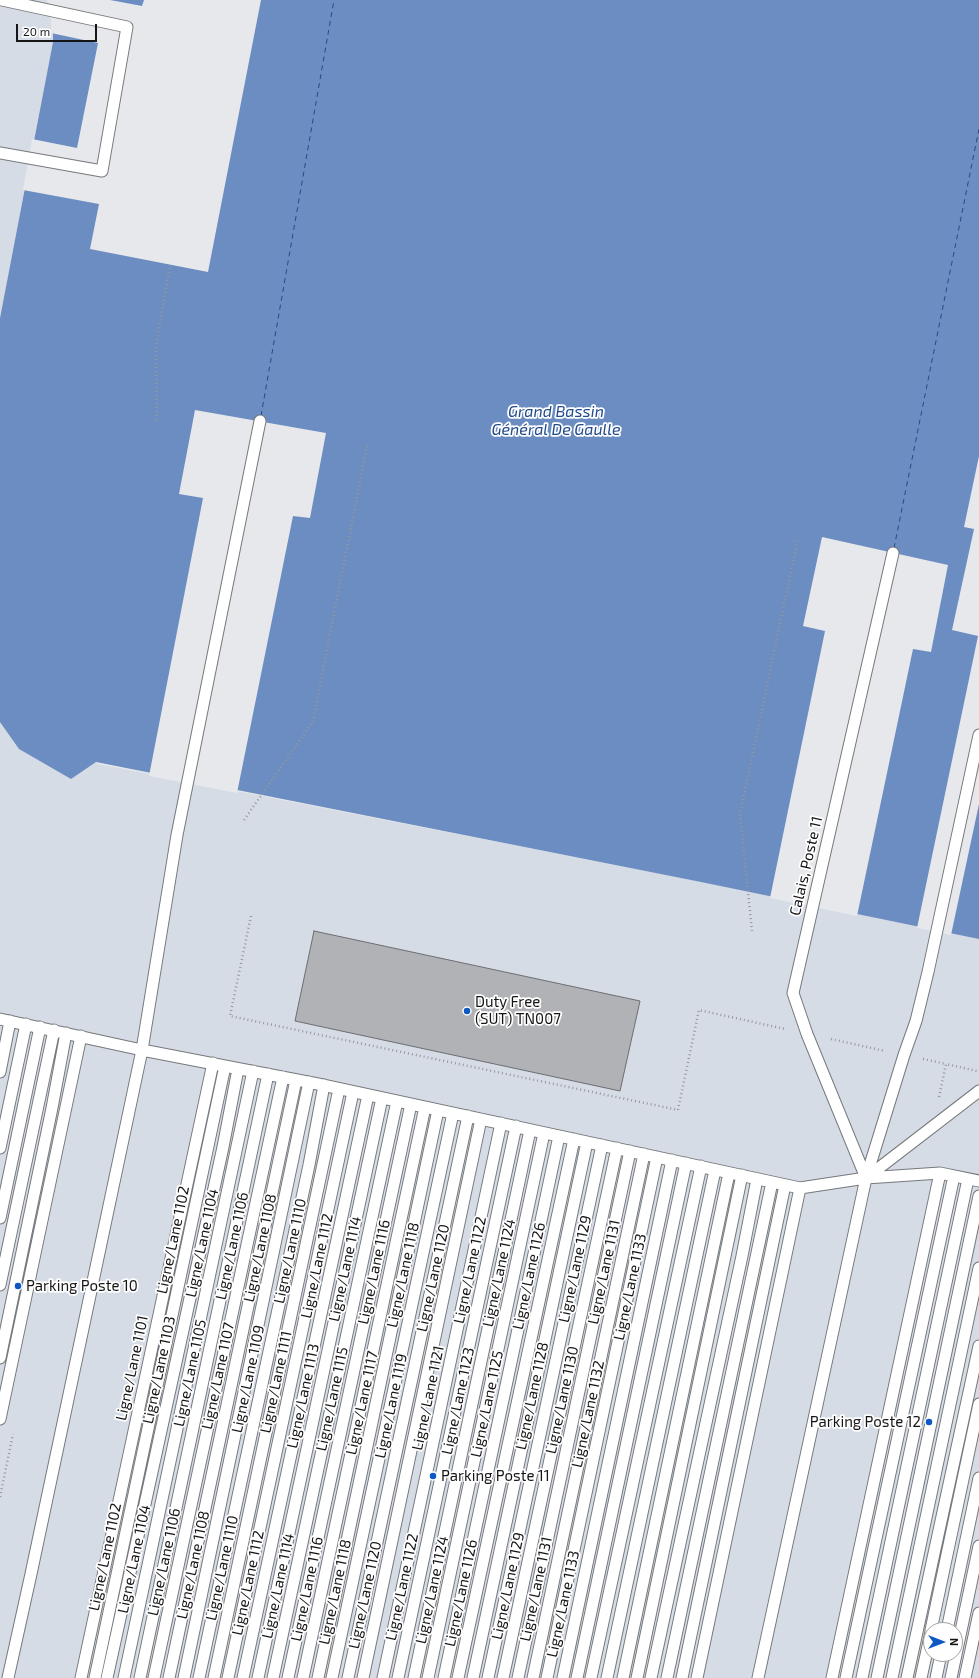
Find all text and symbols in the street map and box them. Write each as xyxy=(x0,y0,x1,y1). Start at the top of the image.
scale bar xyxy=(18,16,99,42)
text: 20 m xyxy=(23,24,50,38)
water label: Grand Bassin Général De Gaulle xyxy=(492,402,620,440)
street label: Calais, Poste 11 xyxy=(786,815,826,917)
place label: Duty Free (SUT) TN007 xyxy=(475,993,561,1028)
marker: Duty Free (SUT) TN007 xyxy=(462,1006,472,1016)
street label: Ligne/Lane 1102 xyxy=(153,1184,193,1296)
street label: Ligne/Lane 1104 xyxy=(182,1187,222,1299)
street label: Ligne/Lane 1106 xyxy=(212,1190,252,1302)
street label: Ligne/Lane 1108 xyxy=(240,1192,280,1304)
street label: Ligne/Lane 1110 xyxy=(270,1197,310,1305)
street label: Ligne/Lane 1112 xyxy=(297,1212,337,1320)
street label: Ligne/Lane 1129 xyxy=(555,1214,595,1324)
street label: Ligne/Lane 1114 xyxy=(325,1215,365,1323)
street label: Ligne/Lane 1122 xyxy=(450,1215,490,1325)
street label: Ligne/Lane 1124 xyxy=(479,1217,519,1329)
street label: Ligne/Lane 1116 xyxy=(354,1218,394,1326)
street label: Ligne/Lane 1131 xyxy=(584,1218,624,1326)
street label: Ligne/Lane 1118 xyxy=(383,1221,423,1329)
street label: Ligne/Lane 1126 xyxy=(509,1221,549,1331)
street label: Ligne/Lane 1120 xyxy=(413,1222,453,1334)
street label: Ligne/Lane 1133 xyxy=(610,1232,650,1342)
place label: Parking Poste 10 xyxy=(26,1277,138,1295)
marker: Parking Poste 10 xyxy=(13,1281,23,1291)
street label: Ligne/Lane 1101 xyxy=(112,1314,152,1422)
street label: Ligne/Lane 1103 xyxy=(139,1314,179,1426)
street label: Ligne/Lane 1105 xyxy=(170,1318,210,1428)
street label: Ligne/Lane 1107 xyxy=(198,1321,238,1431)
street label: Ligne/Lane 1109 xyxy=(228,1323,268,1435)
street label: Ligne/Lane 1111 xyxy=(256,1329,296,1435)
street label: Ligne/Lane 1128 xyxy=(512,1340,552,1452)
street label: Ligne/Lane 1113 xyxy=(283,1342,323,1450)
street label: Ligne/Lane 1121 xyxy=(408,1344,448,1452)
street label: Ligne/Lane 1130 xyxy=(542,1344,582,1456)
street label: Ligne/Lane 1115 xyxy=(312,1345,352,1453)
street label: Ligne/Lane 1123 xyxy=(438,1346,478,1456)
street label: Ligne/Lane 1117 xyxy=(342,1349,382,1457)
street label: Ligne/Lane 1125 xyxy=(467,1349,507,1459)
street label: Ligne/Lane 1119 xyxy=(371,1352,411,1460)
street label: Ligne/Lane 1132 xyxy=(568,1359,608,1469)
place label: Parking Poste 12 xyxy=(810,1413,921,1431)
marker: Parking Poste 12 xyxy=(924,1417,934,1427)
place label: Parking Poste 11 xyxy=(441,1467,550,1485)
marker: Parking Poste 11 xyxy=(428,1471,438,1481)
street label: Ligne/Lane 1102 xyxy=(85,1501,125,1613)
street label: Ligne/Lane 1104 xyxy=(114,1503,154,1615)
street label: Ligne/Lane 1106 xyxy=(144,1506,184,1618)
street label: Ligne/Lane 1108 xyxy=(173,1509,213,1621)
street label: Ligne/Lane 1110 xyxy=(202,1514,242,1622)
street label: Ligne/Lane 1112 xyxy=(228,1529,268,1637)
street label: Ligne/Lane 1129 xyxy=(488,1531,528,1641)
street label: Ligne/Lane 1114 xyxy=(258,1532,298,1640)
street label: Ligne/Lane 1122 xyxy=(382,1532,422,1642)
street label: Ligne/Lane 1124 xyxy=(412,1534,452,1646)
street label: Ligne/Lane 1116 xyxy=(287,1535,327,1643)
street label: Ligne/Lane 1131 xyxy=(516,1535,556,1643)
street label: Ligne/Lane 1118 xyxy=(315,1538,355,1646)
street label: Ligne/Lane 1126 xyxy=(441,1538,481,1648)
street label: Ligne/Lane 1120 xyxy=(345,1539,385,1651)
street label: Ligne/Lane 1133 xyxy=(543,1549,583,1659)
north arrow xyxy=(923,1622,963,1662)
text: N xyxy=(948,1638,961,1646)

